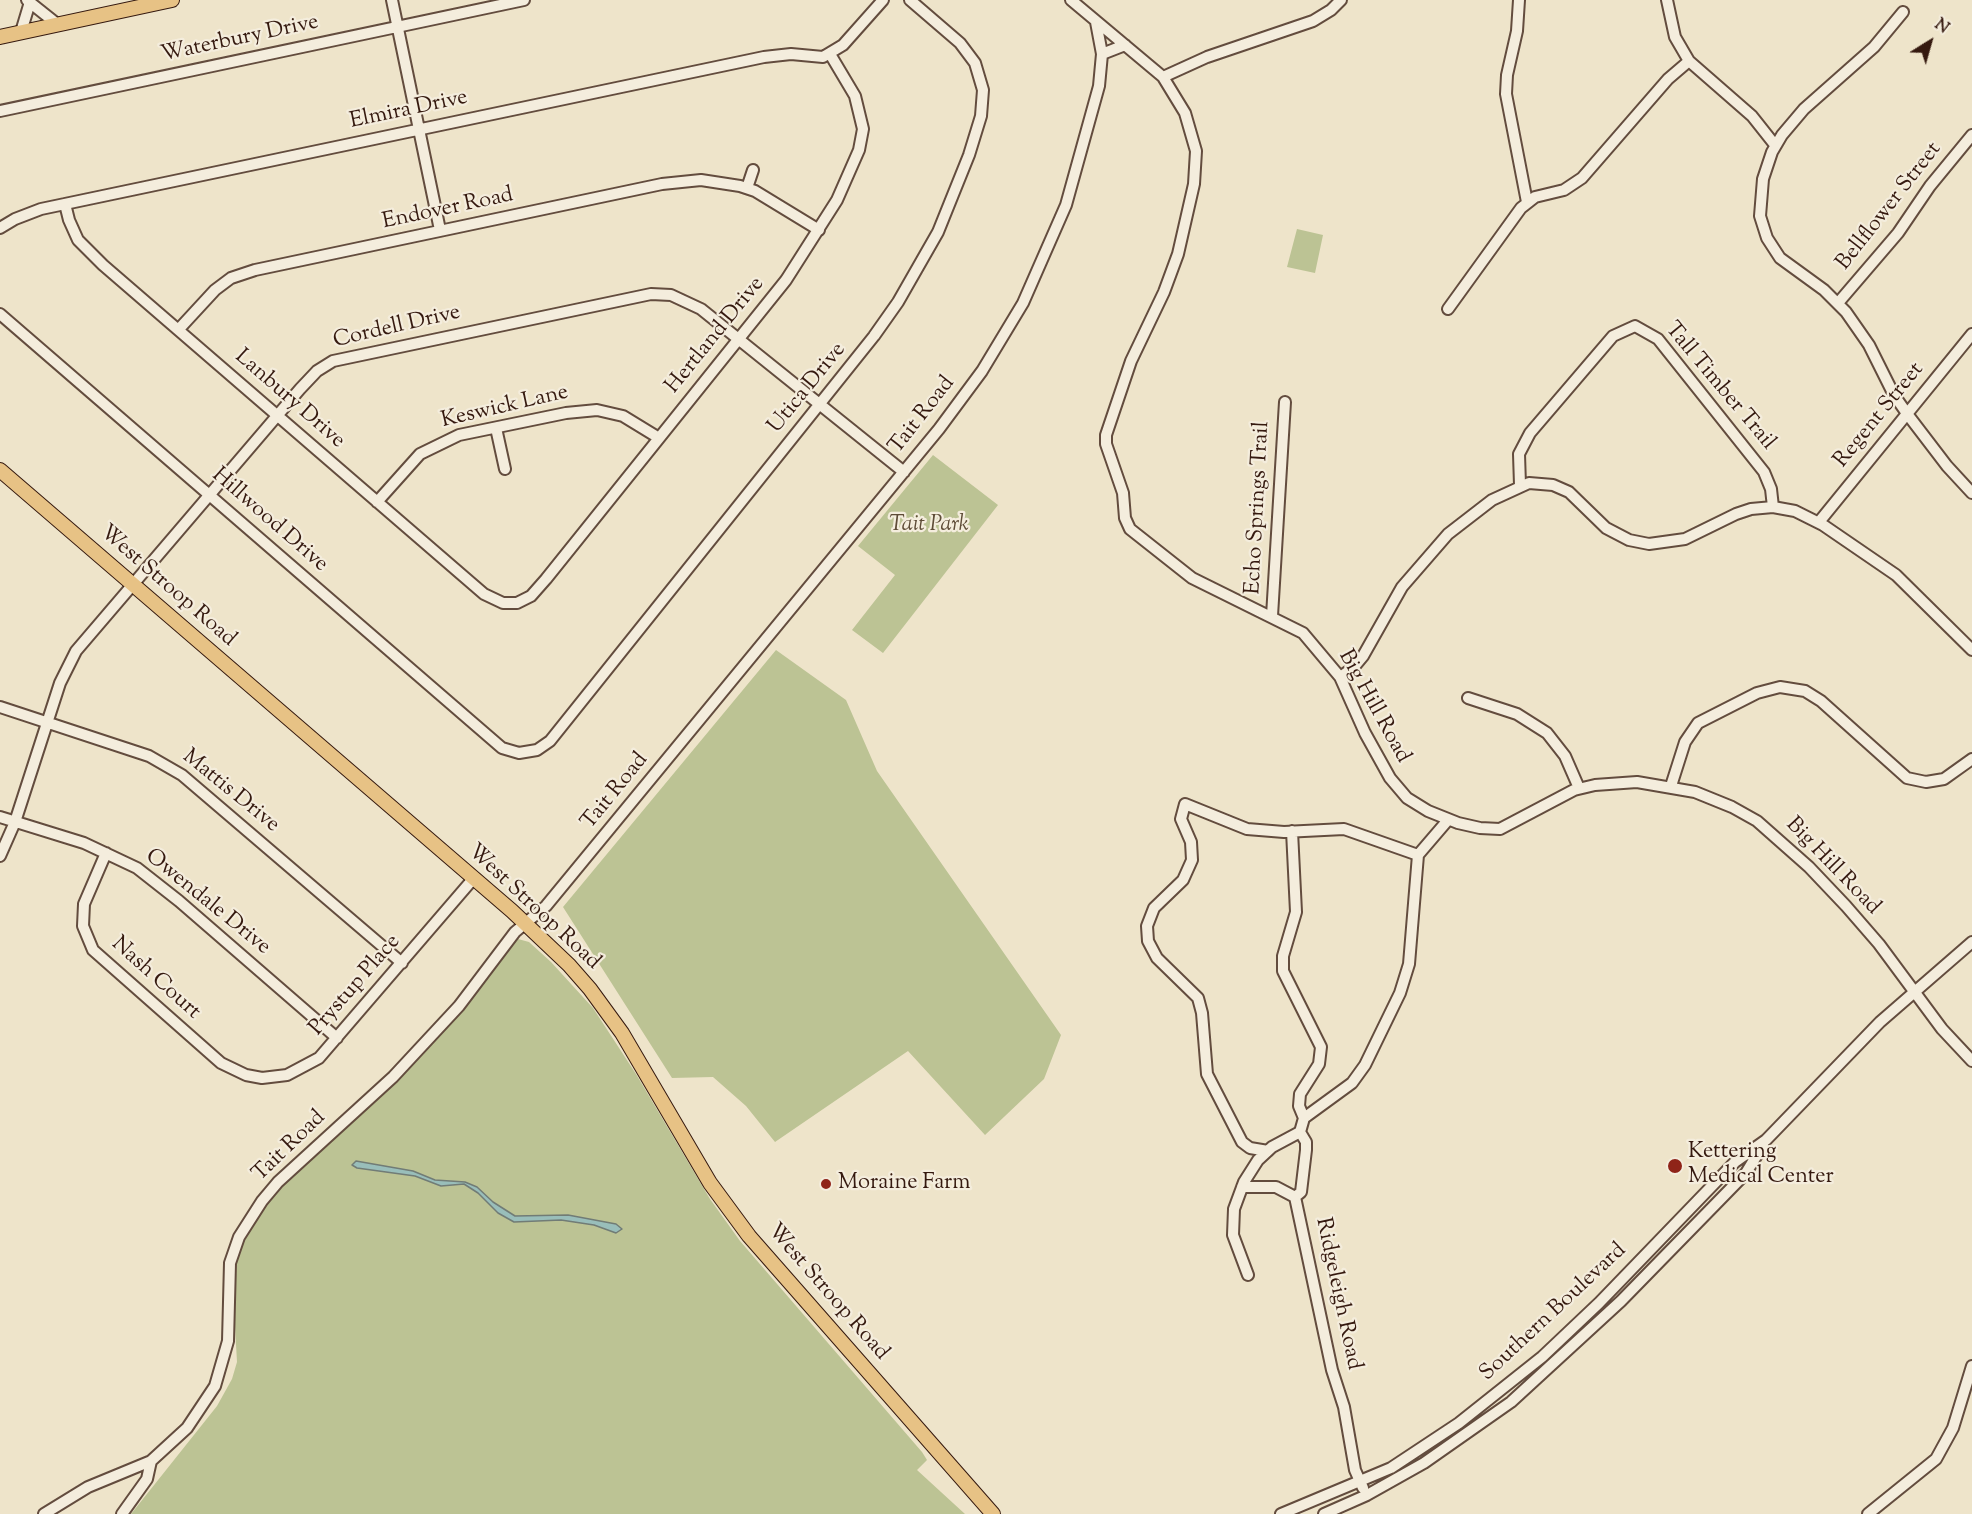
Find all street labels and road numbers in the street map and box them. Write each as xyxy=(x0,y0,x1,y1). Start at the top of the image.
street label: Waterbury Drive xyxy=(159,10,321,70)
street label: Elmira Drive xyxy=(348,86,470,136)
street label: Bellflower Street xyxy=(1832,138,1948,276)
street label: Endover Road xyxy=(380,183,516,237)
street label: Hertland Drive xyxy=(661,272,771,400)
street label: Cordell Drive xyxy=(331,301,463,355)
street label: Tall Timber Trail xyxy=(1658,318,1780,456)
street label: Utica Drive xyxy=(763,338,853,440)
street label: Lanbury Drive xyxy=(228,345,350,455)
street label: Regent Street xyxy=(1829,358,1931,474)
street label: Tait Road xyxy=(884,372,962,460)
street label: Keswick Lane xyxy=(439,381,571,435)
street label: Echo Springs Trail xyxy=(1241,421,1277,595)
street label: Hillwood Drive xyxy=(205,463,333,579)
street label: West Stroop Road xyxy=(93,520,241,654)
street label: Big Hill Road xyxy=(1331,646,1415,768)
street label: Mattis Drive xyxy=(176,745,284,839)
street label: Tait Road xyxy=(577,748,655,836)
street label: Big Hill Road xyxy=(1779,813,1885,921)
street label: West Stroop Road xyxy=(461,840,605,976)
street label: Owendale Drive xyxy=(139,844,275,962)
street label: Prystup Place xyxy=(305,930,407,1042)
street label: Nash Court xyxy=(105,932,205,1026)
street label: Tait Road xyxy=(248,1106,332,1188)
street label: Ridgeleigh Road xyxy=(1308,1215,1366,1373)
street label: West Stroop Road xyxy=(760,1219,894,1367)
street label: Southern Boulevard xyxy=(1475,1238,1633,1388)

